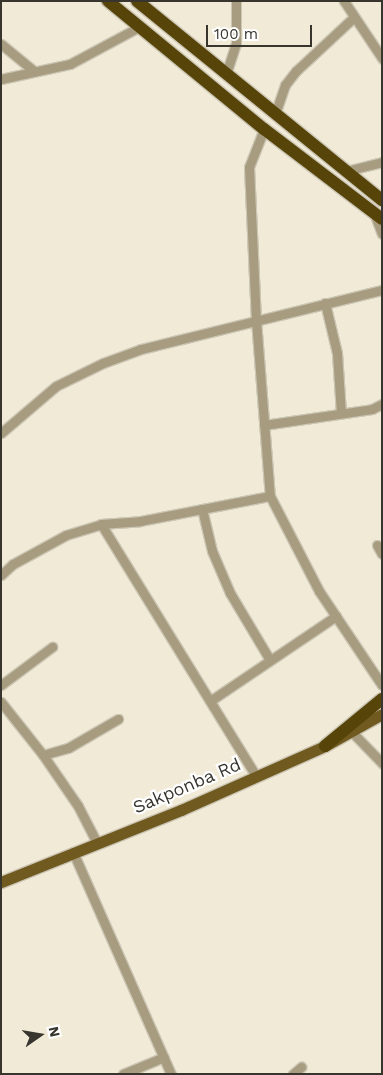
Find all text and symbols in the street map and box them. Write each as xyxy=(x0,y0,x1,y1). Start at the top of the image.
scale bar xyxy=(208,15,314,47)
text: 100 m xyxy=(214,25,258,43)
street label: Sakponba Rd xyxy=(130,753,244,819)
north arrow xyxy=(15,1010,65,1060)
text: N xyxy=(46,1025,64,1038)

